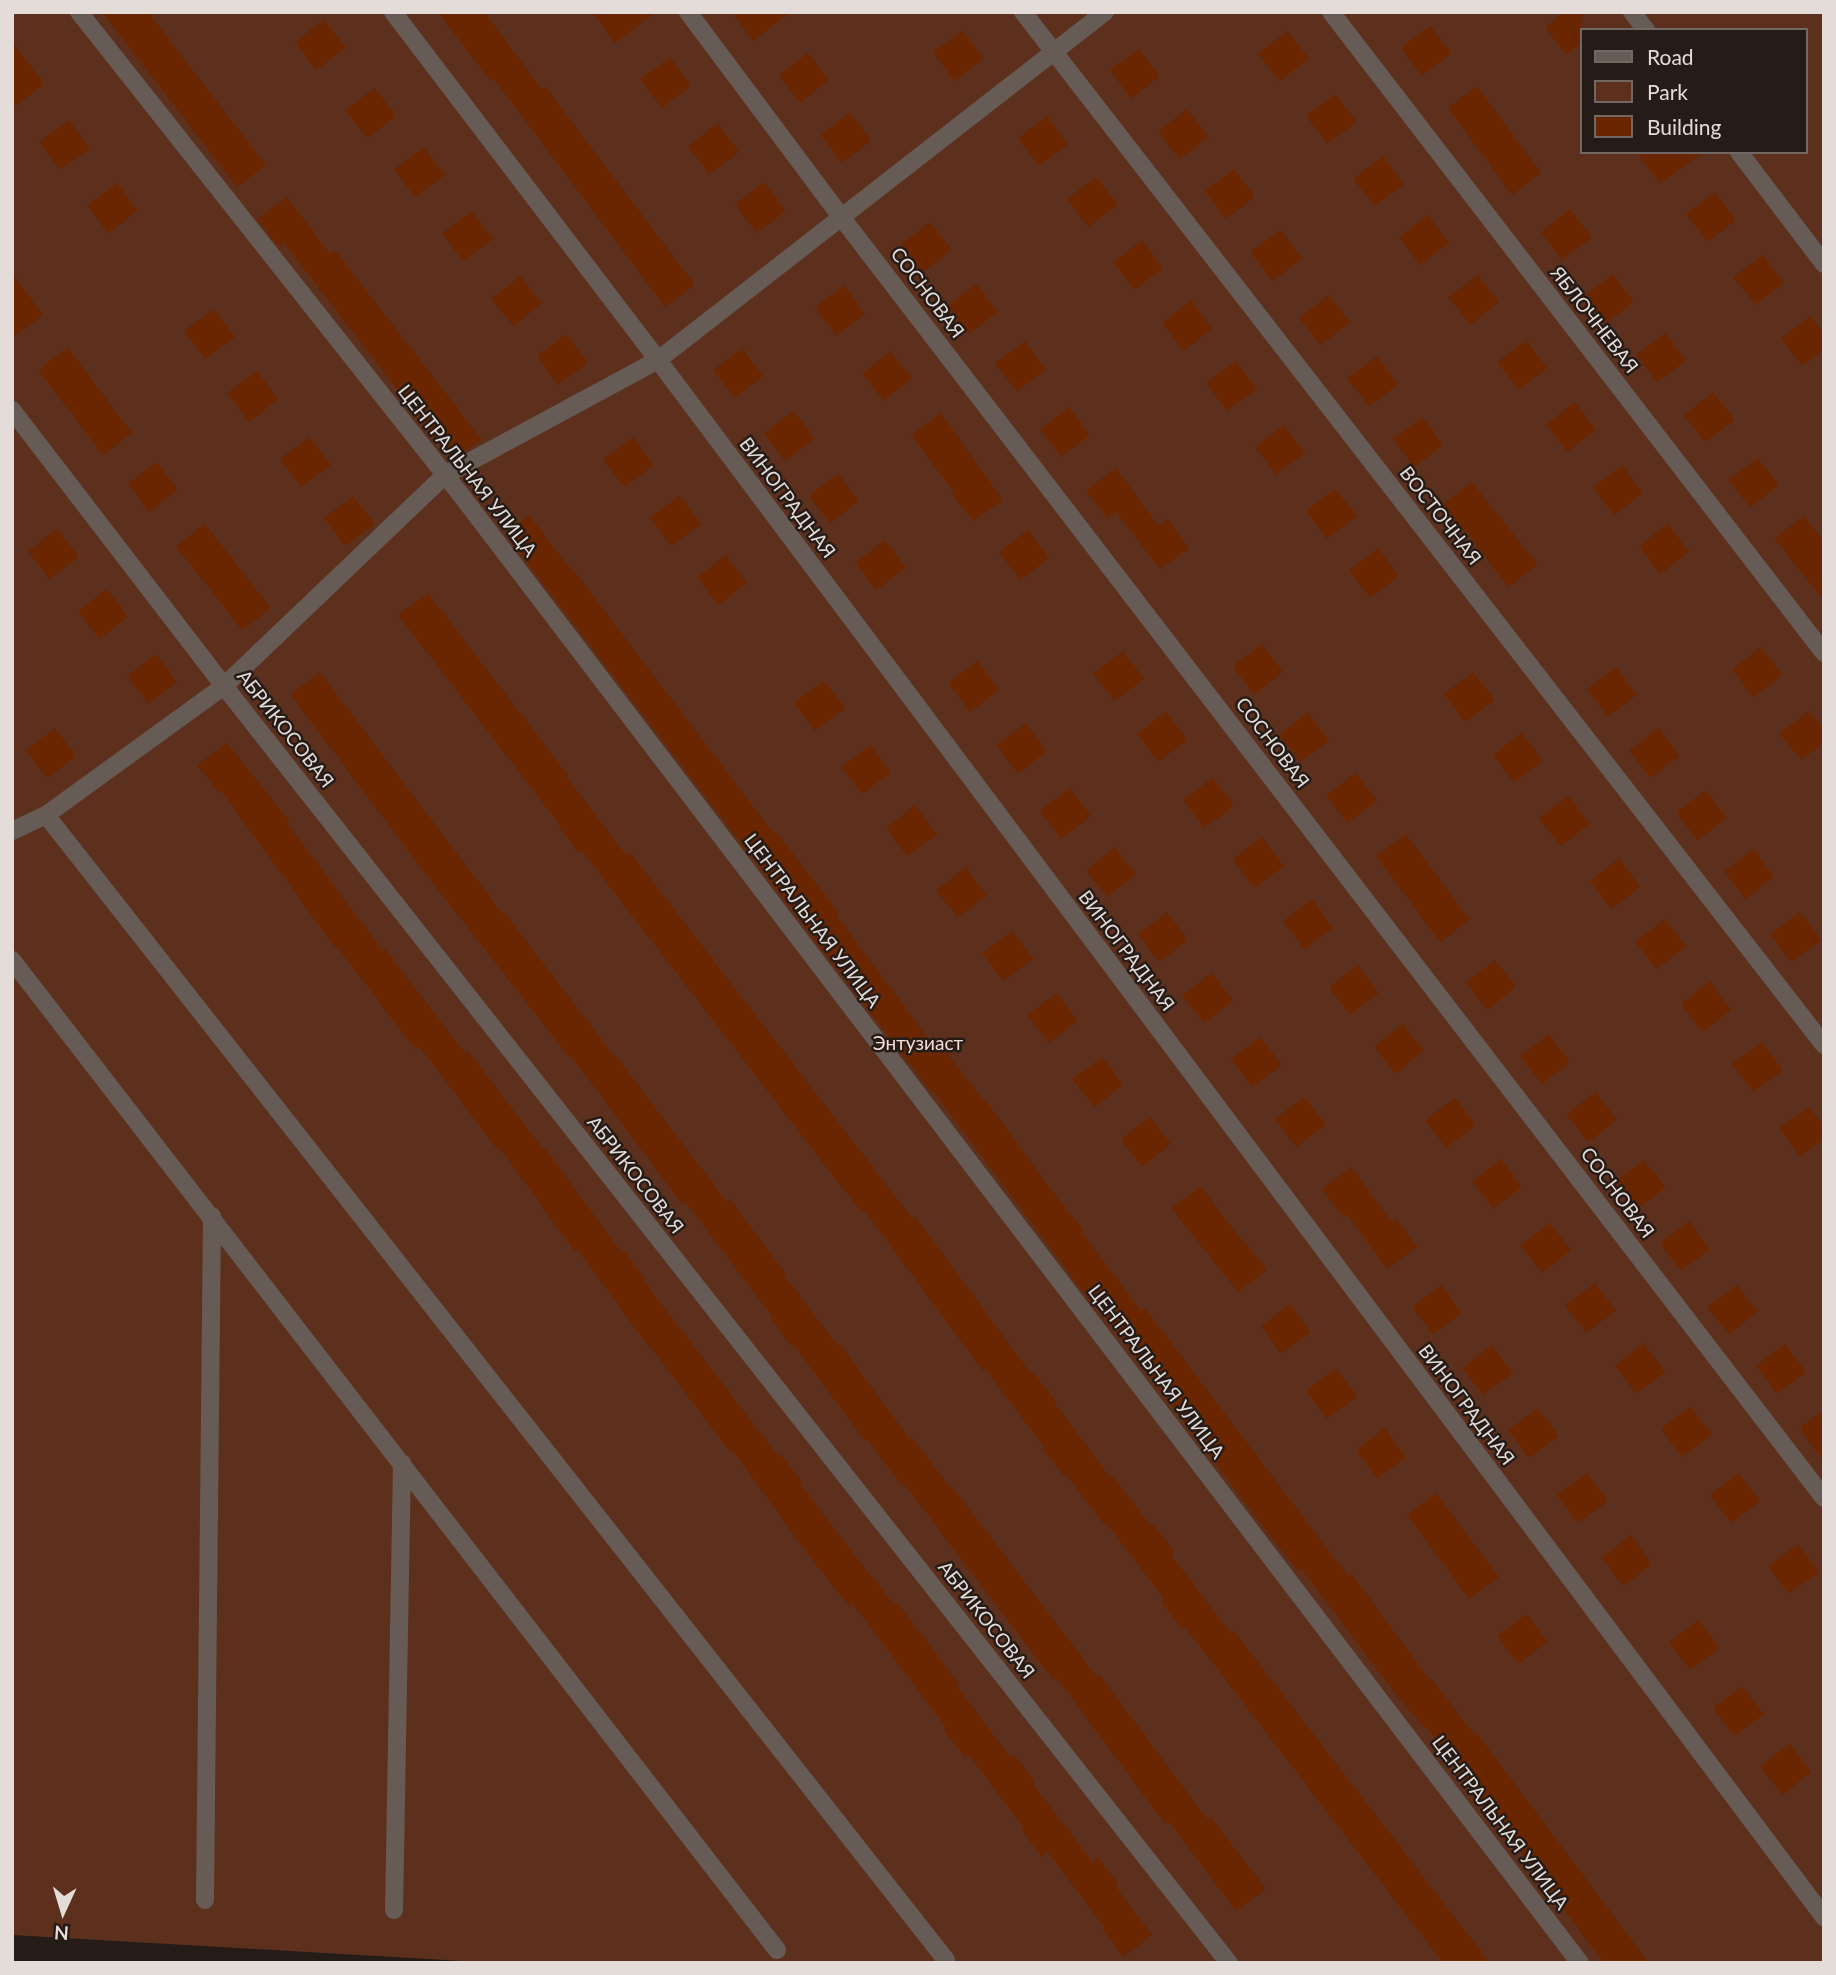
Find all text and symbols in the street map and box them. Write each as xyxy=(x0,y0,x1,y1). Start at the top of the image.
legend xyxy=(1580,28,1808,154)
text: Road xyxy=(1647,44,1694,69)
text: Park xyxy=(1647,79,1688,104)
text: Building xyxy=(1647,114,1722,139)
street label: СОСНОВАЯ xyxy=(886,243,968,343)
street label: ЯБЛОЧНЕВАЯ xyxy=(1545,262,1643,378)
street label: ЦЕНТРАЛЬНАЯ УЛИЦА xyxy=(393,380,541,562)
street label: ВИНОГРАДНАЯ xyxy=(734,433,840,563)
street label: ВОСТОЧНАЯ xyxy=(1395,462,1485,570)
street label: АБРИКОСОВАЯ xyxy=(232,666,338,792)
street label: СОСНОВАЯ xyxy=(1231,693,1313,793)
street label: ЦЕНТРАЛЬНАЯ УЛИЦА xyxy=(739,830,885,1012)
street label: ВИНОГРАДНАЯ xyxy=(1073,886,1179,1016)
park label: Энтузиаст xyxy=(873,1033,963,1055)
street label: АБРИКОСОВАЯ xyxy=(582,1112,688,1238)
street label: СОСНОВАЯ xyxy=(1576,1143,1658,1243)
street label: ЦЕНТРАЛЬНАЯ УЛИЦА xyxy=(1083,1281,1229,1463)
street label: ВИНОГРАДНАЯ xyxy=(1413,1340,1519,1470)
street label: АБРИКОСОВАЯ xyxy=(933,1557,1039,1683)
street label: ЦЕНТРАЛЬНАЯ УЛИЦА xyxy=(1427,1732,1573,1914)
north arrow xyxy=(28,1877,98,1947)
text: N xyxy=(53,1921,70,1945)

